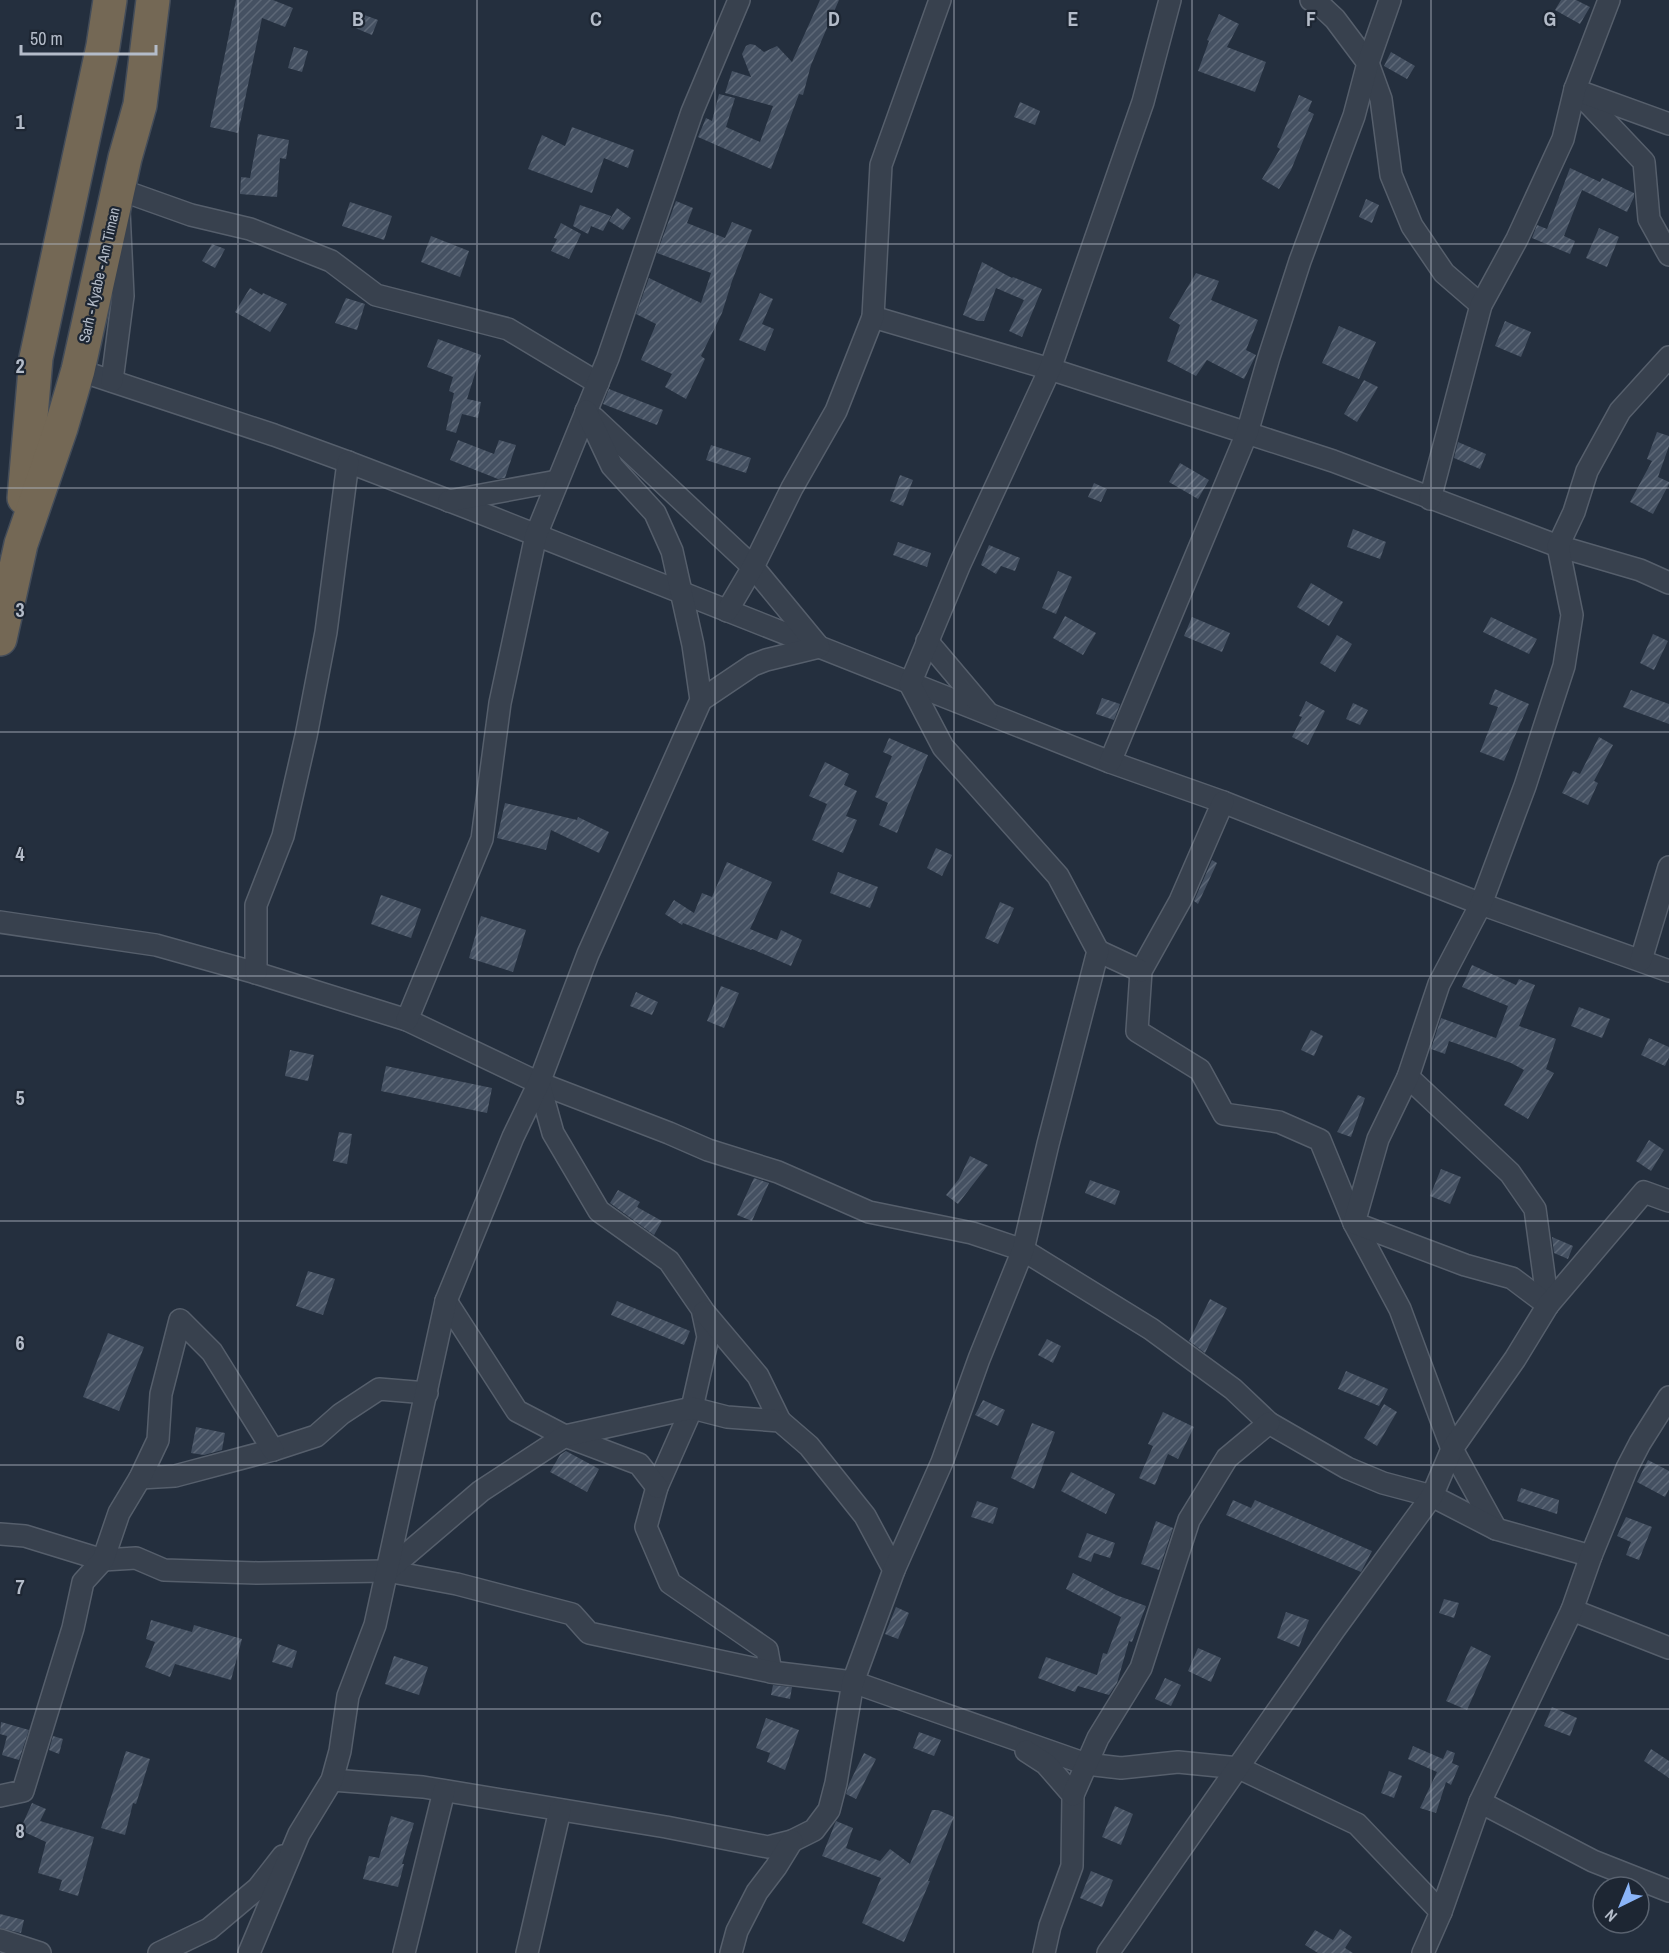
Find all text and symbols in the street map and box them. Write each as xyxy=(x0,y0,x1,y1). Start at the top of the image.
text: B xyxy=(352,5,364,32)
text: C xyxy=(590,5,602,32)
text: D xyxy=(828,5,840,32)
text: E xyxy=(1068,5,1079,32)
text: F xyxy=(1306,5,1316,32)
text: G xyxy=(1544,5,1556,32)
scale bar xyxy=(21,18,156,56)
text: 50 m xyxy=(30,26,63,51)
text: 1 xyxy=(15,108,25,135)
street label: Sarh - Kyabe - Am Timan xyxy=(73,205,125,345)
text: 2 xyxy=(15,352,25,379)
text: 3 xyxy=(15,596,25,623)
text: 4 xyxy=(15,840,25,867)
text: 5 xyxy=(15,1084,25,1111)
text: 6 xyxy=(15,1329,25,1356)
text: 7 xyxy=(15,1573,25,1600)
text: 8 xyxy=(15,1817,25,1844)
north arrow xyxy=(1591,1875,1651,1935)
text: N xyxy=(1600,1905,1622,1927)

